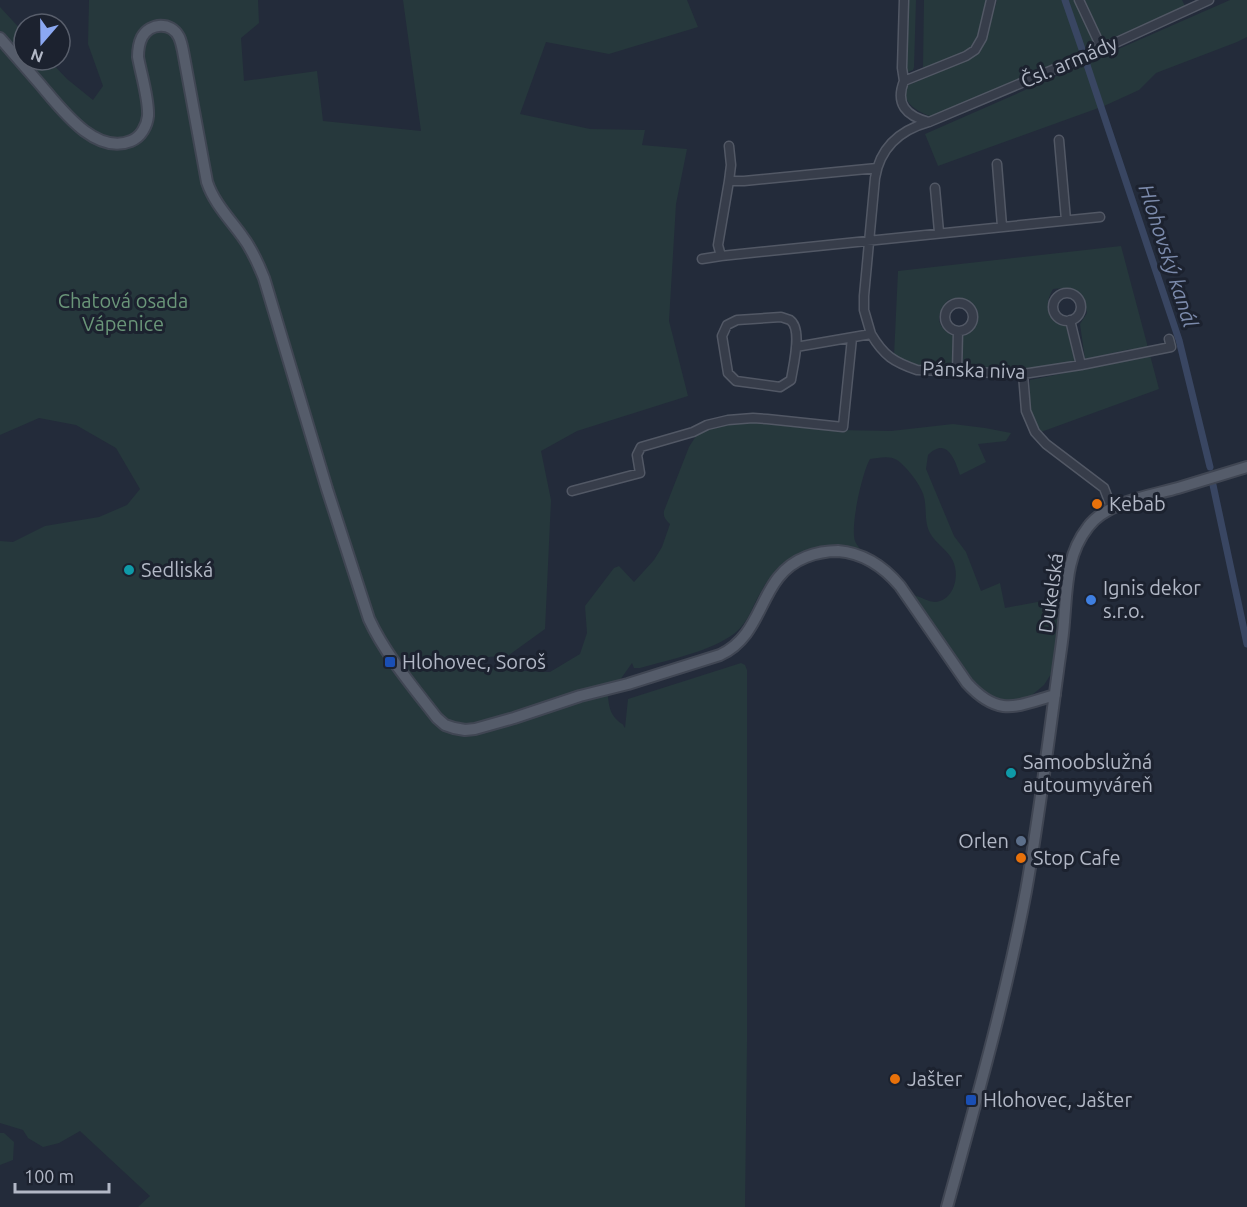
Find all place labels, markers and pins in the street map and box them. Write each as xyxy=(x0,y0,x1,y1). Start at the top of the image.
place label: Kebab xyxy=(1109,492,1166,515)
marker: Kebab xyxy=(1090,497,1104,511)
place label: Sedliská xyxy=(141,558,213,581)
marker: Sedliská xyxy=(122,563,136,577)
place label: Ignis dekor s.r.o. xyxy=(1103,576,1201,622)
marker: Ignis dekor s.r.o. xyxy=(1084,593,1098,607)
place label: Hlohovec, Soroš xyxy=(402,650,546,673)
marker: Hlohovec, Soroš xyxy=(383,655,397,669)
place label: Samoobslužná autoumyváreň xyxy=(1023,750,1153,796)
marker: Samoobslužná autoumyváreň xyxy=(1004,766,1018,780)
place label: Orlen xyxy=(958,829,1009,852)
marker: Orlen xyxy=(1014,834,1028,848)
place label: Stop Cafe xyxy=(1033,846,1120,869)
marker: Stop Cafe xyxy=(1014,851,1028,865)
place label: Jašter xyxy=(907,1067,963,1090)
marker: Jašter xyxy=(888,1072,902,1086)
place label: Hlohovec, Jašter xyxy=(983,1088,1132,1111)
marker: Hlohovec, Jašter xyxy=(964,1093,978,1107)

